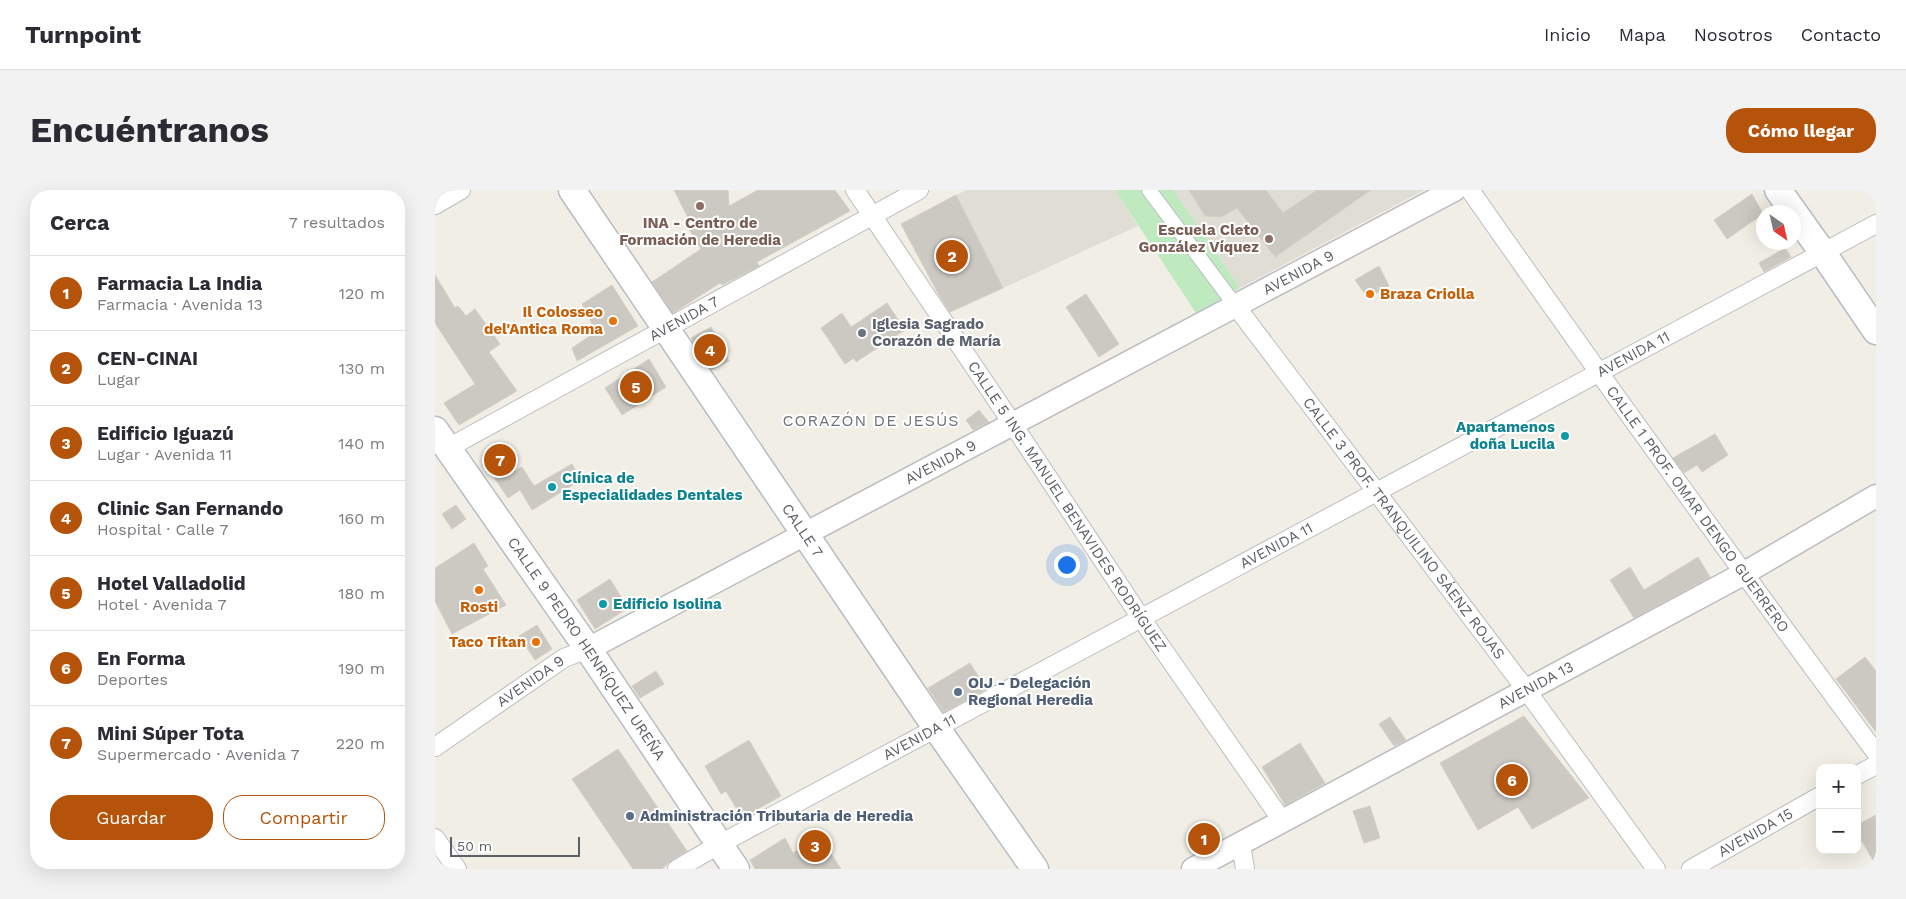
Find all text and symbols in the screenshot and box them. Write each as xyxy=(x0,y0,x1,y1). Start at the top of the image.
text: Turnpoint xyxy=(25,21,141,49)
text: Inicio xyxy=(1544,24,1591,45)
text: Mapa xyxy=(1619,24,1666,45)
text: Nosotros xyxy=(1694,24,1773,45)
text: Contacto xyxy=(1801,24,1881,45)
button: Cómo llegar xyxy=(1726,108,1876,153)
text: Encuéntranos xyxy=(30,109,269,151)
marker: INA - Centro de Formación de Heredia xyxy=(694,200,706,212)
north arrow xyxy=(1756,205,1801,250)
text: Cerca xyxy=(50,210,109,235)
text: 7 resultados xyxy=(289,213,385,232)
place label: INA - Centro de Formación de Heredia xyxy=(619,214,781,249)
place label: Escuela Cleto González Víquez xyxy=(1139,221,1259,256)
marker: Escuela Cleto González Víquez xyxy=(1263,233,1275,245)
pin: 2 xyxy=(936,237,968,275)
street label: AVENIDA 9 xyxy=(1260,246,1337,299)
text: Farmacia La India xyxy=(97,272,262,295)
text: 1 xyxy=(63,284,69,303)
text: 120 m xyxy=(339,284,385,303)
place label: Braza Criolla xyxy=(1380,285,1475,303)
marker: Braza Criolla xyxy=(1364,288,1376,300)
street label: AVENIDA 7 xyxy=(646,292,722,345)
text: Farmacia · Avenida 13 xyxy=(97,295,263,314)
place label: Il Colosseo del'Antica Roma xyxy=(484,303,603,338)
marker: Il Colosseo del'Antica Roma xyxy=(607,315,619,327)
place label: Iglesia Sagrado Corazón de María xyxy=(872,315,1001,350)
marker: Iglesia Sagrado Corazón de María xyxy=(856,327,868,339)
street label: AVENIDA 11 xyxy=(1594,327,1673,381)
pin: 4 xyxy=(694,331,726,369)
text: CEN-CINAI xyxy=(97,347,198,370)
street label: CALLE 5 ING. MANUEL BENAVIDES RODRÍGUEZ xyxy=(964,358,1171,655)
text: 2 xyxy=(61,359,71,378)
text: 130 m xyxy=(339,359,385,378)
pin: 5 xyxy=(620,368,652,406)
text: Lugar xyxy=(97,370,140,389)
street label: CALLE 1 PROF. OMAR DENGO GUERRERO xyxy=(1602,382,1793,636)
street label: CALLE 3 PROF. TRANQUILINO SÁENZ ROJAS xyxy=(1299,394,1509,663)
district label: CORAZÓN DE JESÚS xyxy=(782,411,960,430)
place label: Apartamenos doña Lucila xyxy=(1456,418,1555,453)
text: Edificio Iguazú xyxy=(97,422,234,445)
marker: Apartamenos doña Lucila xyxy=(1559,430,1571,442)
text: 3 xyxy=(61,434,71,453)
text: 140 m xyxy=(338,434,385,453)
street label: AVENIDA 9 xyxy=(902,436,979,488)
pin: 7 xyxy=(484,441,516,479)
text: Lugar · Avenida 11 xyxy=(97,445,232,464)
place label: Clínica de Especialidades Dentales xyxy=(562,469,742,504)
marker: Clínica de Especialidades Dentales xyxy=(546,481,558,493)
text: Clinic San Fernando xyxy=(97,497,283,520)
street label: CALLE 7 xyxy=(778,500,827,560)
text: 4 xyxy=(61,509,71,528)
text: 160 m xyxy=(338,509,385,528)
street label: AVENIDA 11 xyxy=(1237,519,1316,573)
text: Hospital · Calle 7 xyxy=(97,520,228,539)
street label: CALLE 9 PEDRO HENRÍQUEZ UREÑA xyxy=(504,534,669,764)
your location xyxy=(1054,552,1080,578)
text: Hotel Valladolid xyxy=(97,572,246,595)
text: 5 xyxy=(61,584,71,603)
text: 180 m xyxy=(338,584,385,603)
marker: Rosti xyxy=(473,584,485,596)
text: Hotel · Avenida 7 xyxy=(97,595,227,614)
place label: Edificio Isolina xyxy=(613,595,722,613)
place label: Rosti xyxy=(460,598,498,616)
marker: Edificio Isolina xyxy=(597,598,609,610)
place label: Taco Titan xyxy=(449,633,526,651)
marker: Taco Titan xyxy=(530,636,542,648)
text: En Forma xyxy=(97,647,185,670)
street label: AVENIDA 9 xyxy=(493,652,568,711)
street label: AVENIDA 13 xyxy=(1495,658,1577,713)
text: 6 xyxy=(61,659,71,678)
text: 190 m xyxy=(338,659,385,678)
text: Deportes xyxy=(97,670,168,689)
place label: OIJ - Delegación Regional Heredia xyxy=(968,674,1093,709)
marker: OIJ - Delegación Regional Heredia xyxy=(952,686,964,698)
street label: AVENIDA 11 xyxy=(880,710,959,764)
text: Mini Súper Tota xyxy=(97,722,244,745)
text: 7 xyxy=(61,734,71,753)
text: 220 m xyxy=(336,734,385,753)
text: Supermercado · Avenida 7 xyxy=(97,745,299,764)
pin: 6 xyxy=(1496,761,1528,799)
map controls xyxy=(1816,764,1861,854)
button: + xyxy=(1816,764,1861,809)
button: Guardar xyxy=(50,795,213,840)
button: Compartir xyxy=(223,795,385,840)
street label: AVENIDA 15 xyxy=(1715,804,1796,861)
place label: Administración Tributaria de Heredia xyxy=(640,807,914,825)
button: − xyxy=(1816,809,1861,854)
marker: Administración Tributaria de Heredia xyxy=(624,810,636,822)
pin: 1 xyxy=(1188,820,1220,858)
pin: 3 xyxy=(799,827,831,865)
scale bar xyxy=(450,834,580,857)
text: 50 m xyxy=(457,838,492,854)

